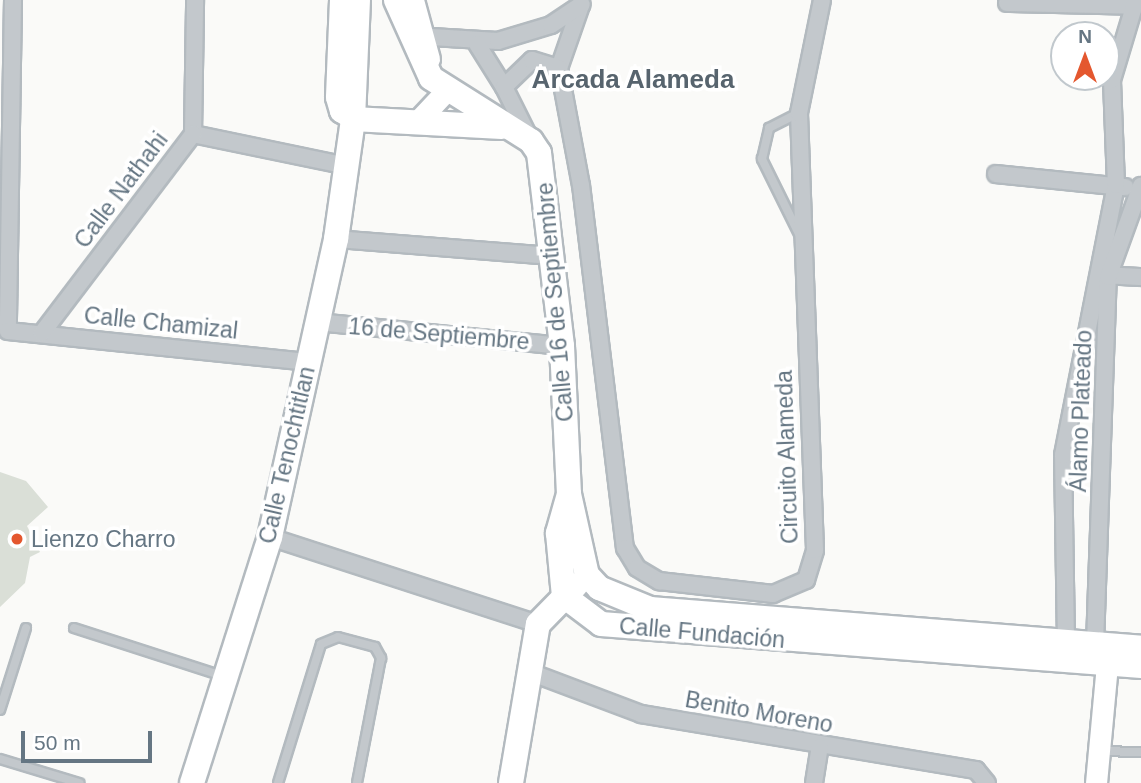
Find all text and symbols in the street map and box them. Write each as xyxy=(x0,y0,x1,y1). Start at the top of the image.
north arrow xyxy=(1050,21,1120,91)
text: N xyxy=(1078,26,1092,47)
district label: Arcada Alameda xyxy=(531,64,735,96)
street label: Calle Nathahi xyxy=(68,127,174,253)
street label: Calle 16 de Septiembre xyxy=(531,181,579,423)
street label: Calle Chamizal xyxy=(83,301,239,345)
street label: 16 de Septiembre xyxy=(347,312,531,356)
street label: Álamo Plateado xyxy=(1064,329,1098,493)
street label: Calle Tenochtitlan xyxy=(253,363,321,547)
street label: Circuito Alameda xyxy=(770,369,804,545)
place label: Lienzo Charro xyxy=(31,525,175,553)
marker: Lienzo Charro xyxy=(9,531,25,547)
street label: Calle Fundación xyxy=(618,612,786,654)
street label: Benito Moreno xyxy=(683,685,835,739)
scale bar xyxy=(24,716,156,760)
text: 50 m xyxy=(34,731,81,754)

